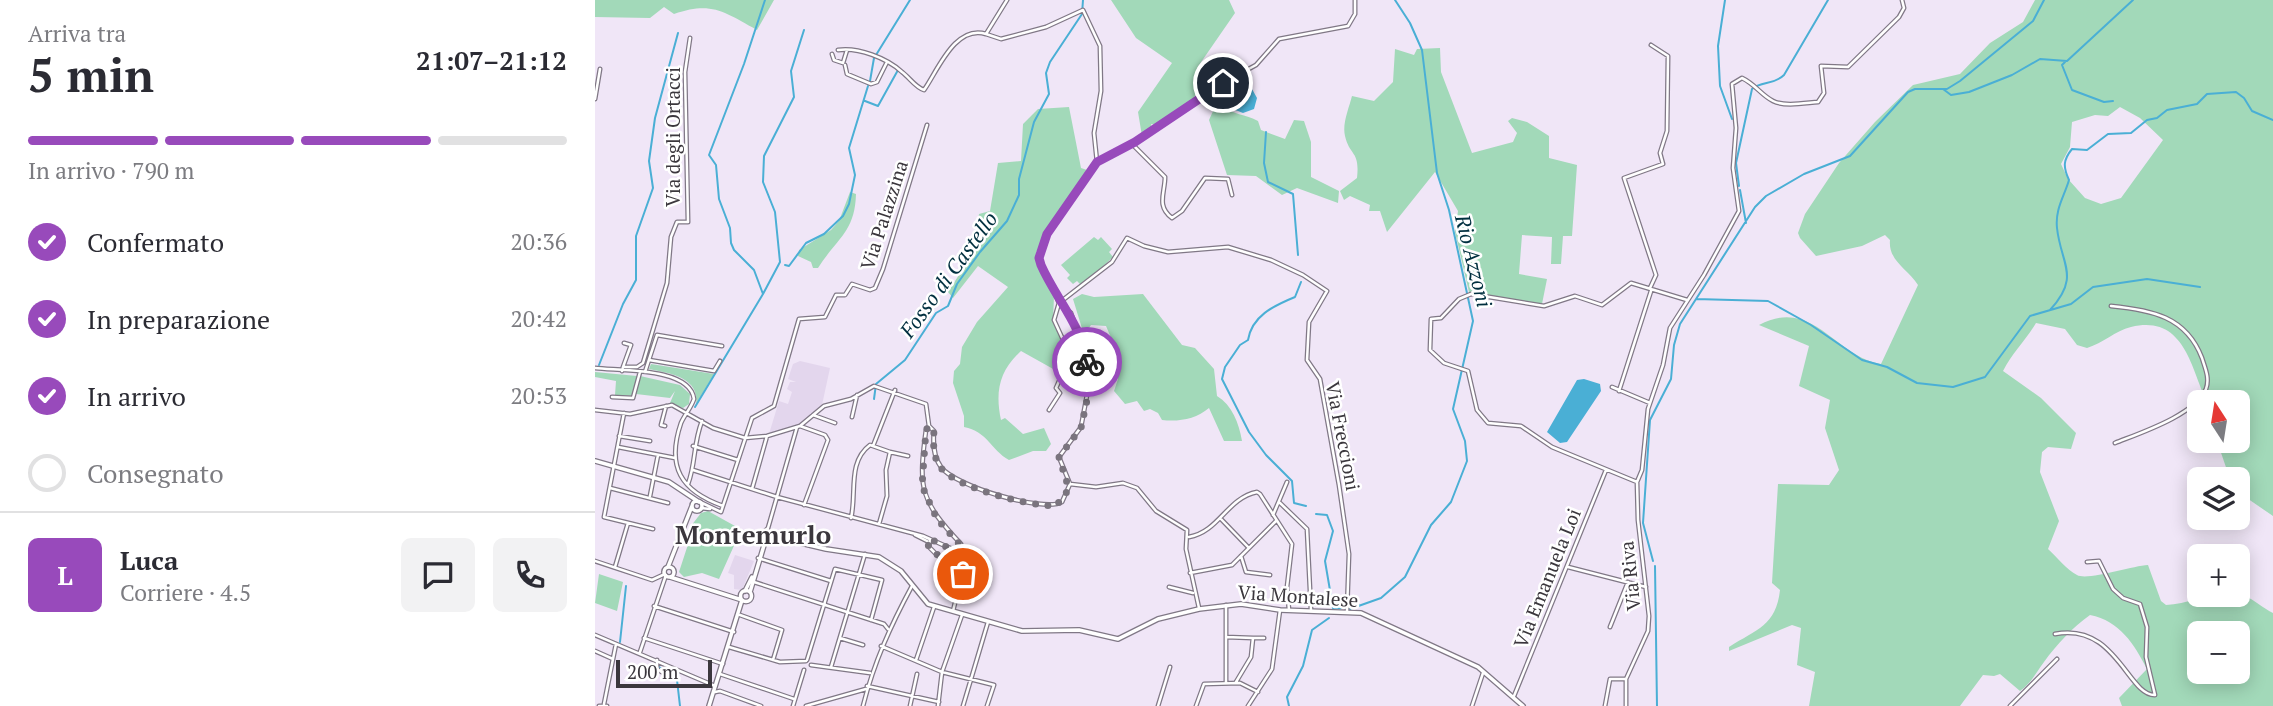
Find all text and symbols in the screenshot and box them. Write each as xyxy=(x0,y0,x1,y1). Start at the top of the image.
text: Arriva tra xyxy=(28,18,126,49)
text: 21:07–21:12 xyxy=(416,43,567,77)
text: 5 min xyxy=(28,44,154,105)
pin xyxy=(1193,53,1253,113)
icon: home xyxy=(1204,64,1242,102)
street label: Via degli Ortacci xyxy=(660,67,685,207)
text: In arrivo · 790 m xyxy=(28,155,194,186)
street label: Via Palazzina xyxy=(854,156,913,273)
water label: Fosso di Castello xyxy=(892,206,1003,344)
water label: Rio Azzoni xyxy=(1449,210,1499,310)
icon: check xyxy=(28,223,66,261)
text: Confermato xyxy=(87,225,224,259)
text: 20:36 xyxy=(510,226,567,257)
icon: check xyxy=(28,300,66,338)
text: In preparazione xyxy=(87,302,270,336)
text: 20:42 xyxy=(510,303,567,334)
courier xyxy=(1052,327,1122,397)
icon: bike xyxy=(1068,343,1106,381)
icon: check xyxy=(28,377,66,415)
text: In arrivo xyxy=(87,379,186,413)
street label: Via Freccioni xyxy=(1321,379,1366,493)
text: 20:53 xyxy=(510,380,567,411)
north arrow xyxy=(2187,390,2251,453)
map controls xyxy=(2187,390,2250,684)
text: Consegnato xyxy=(87,456,224,490)
button: layers xyxy=(2187,467,2250,530)
street label: Via Emanuela Loi xyxy=(1507,504,1586,651)
district label: Montemurlo xyxy=(675,517,831,551)
button: chat xyxy=(401,538,475,612)
button: phone xyxy=(493,538,567,612)
street label: Via Riva xyxy=(1613,540,1646,612)
text: Luca xyxy=(120,543,178,577)
pin xyxy=(933,544,993,604)
button: + xyxy=(2187,544,2250,607)
icon: bag xyxy=(944,555,982,593)
text: L xyxy=(57,558,73,592)
text: Corriere · 4.5 xyxy=(120,577,251,608)
street label: Via Montalese xyxy=(1237,579,1359,612)
button: − xyxy=(2187,621,2250,684)
scale bar xyxy=(616,657,712,689)
text: 200 m xyxy=(627,659,678,684)

